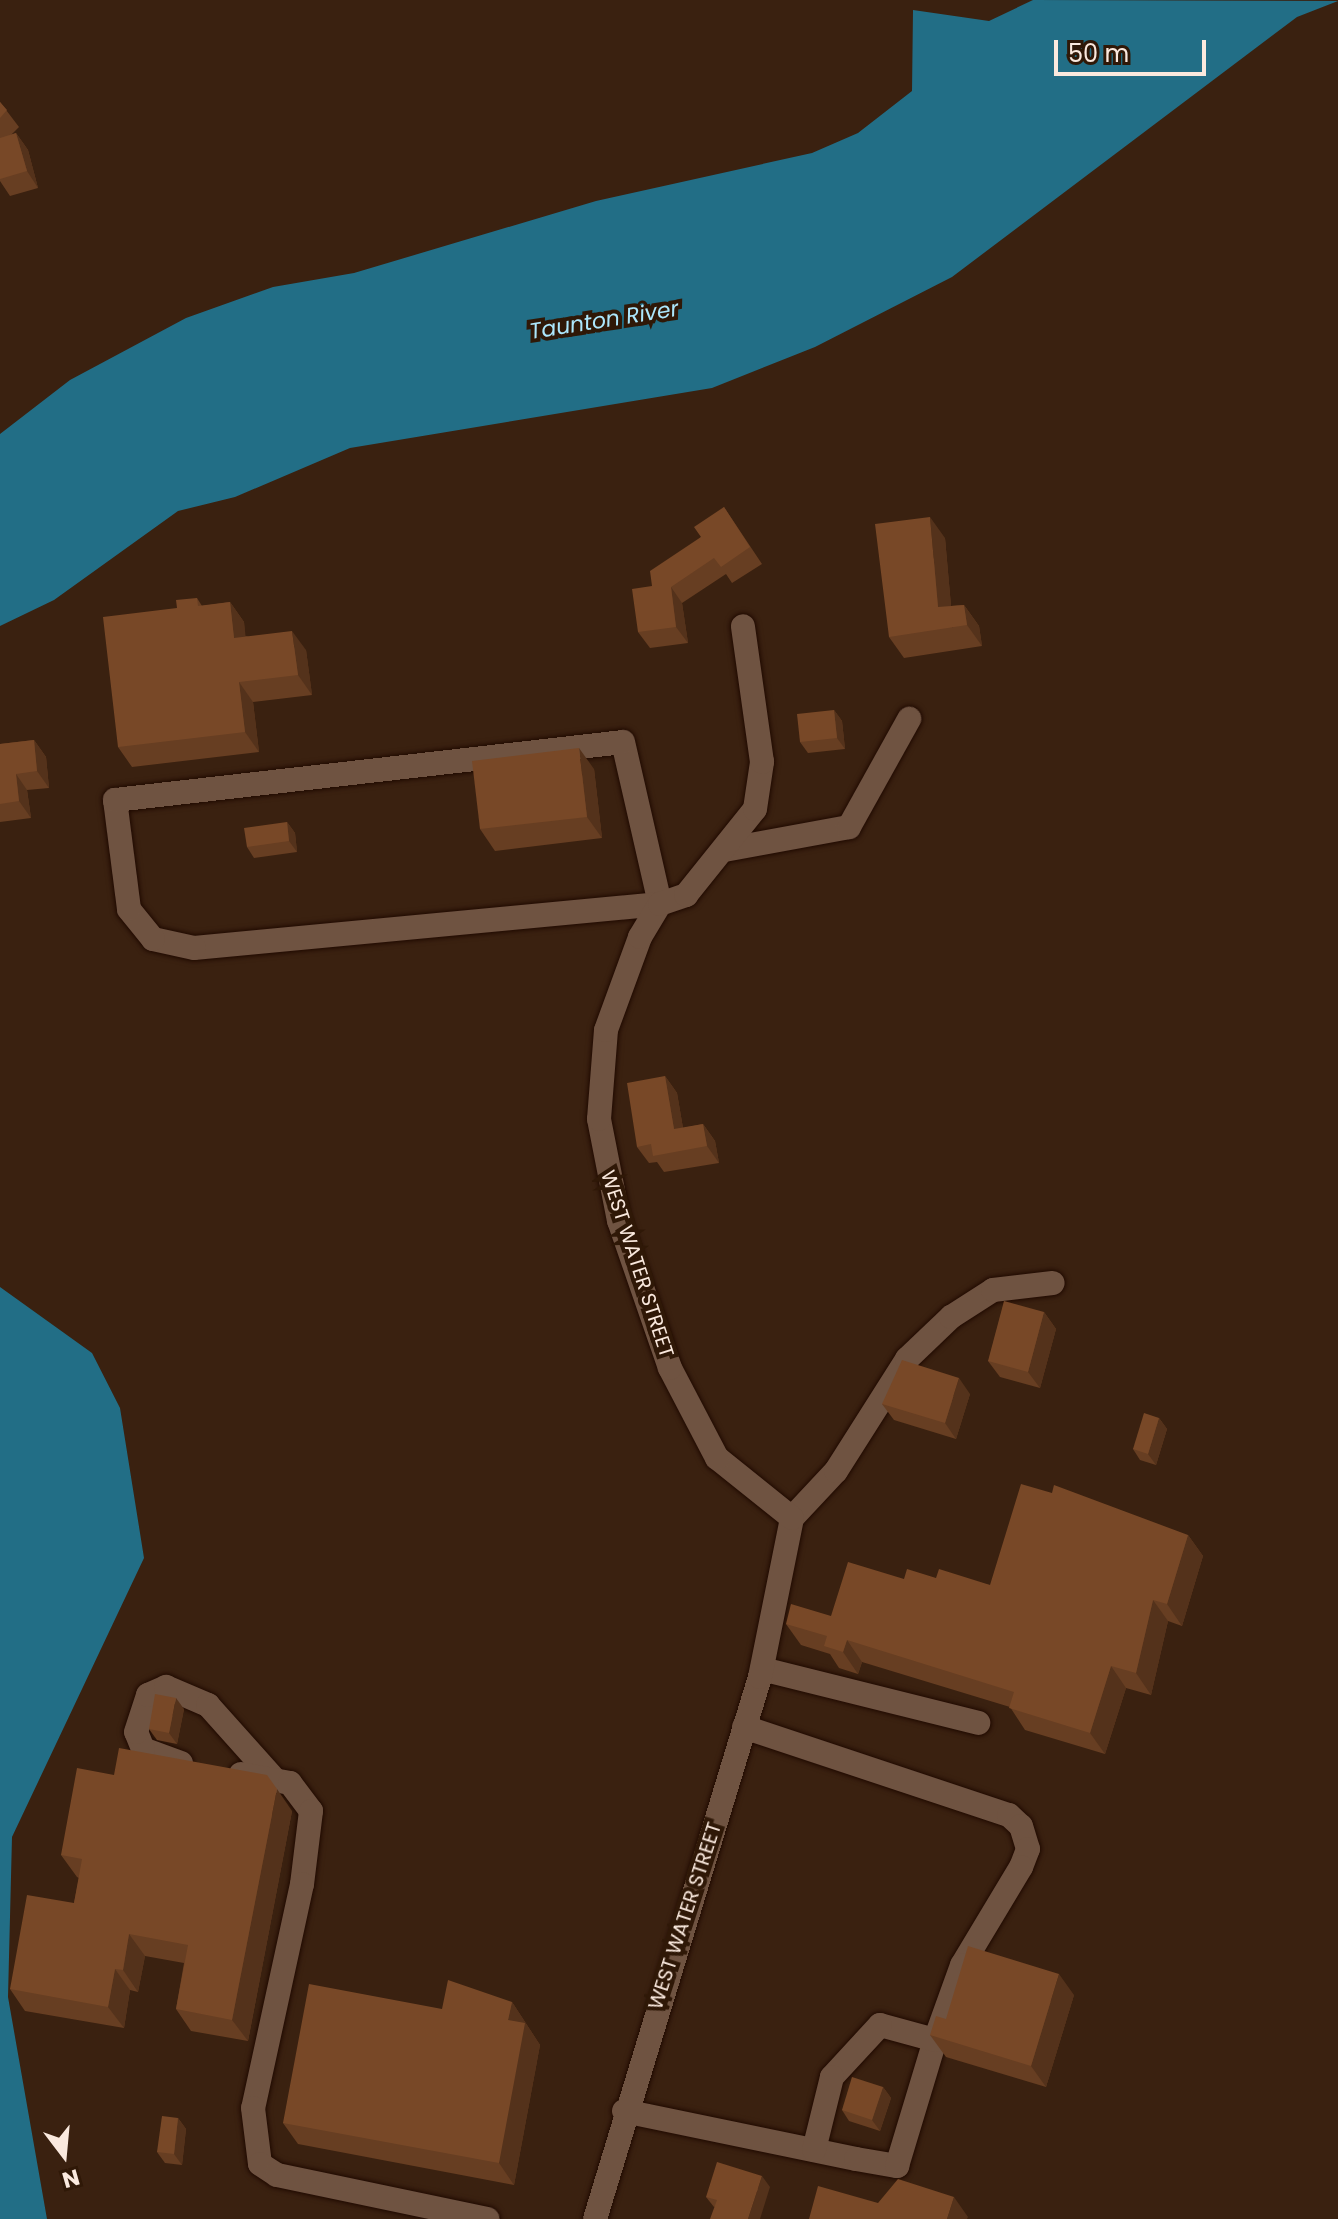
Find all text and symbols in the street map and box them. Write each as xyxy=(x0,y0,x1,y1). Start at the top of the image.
scale bar xyxy=(1058,24,1210,74)
text: 50 m xyxy=(1068,37,1129,70)
water label: Taunton River xyxy=(528,295,680,345)
street label: WEST WATER STREET xyxy=(595,1167,679,1361)
street label: WEST WATER STREET xyxy=(643,1819,727,2013)
north arrow xyxy=(24,2115,104,2195)
text: N xyxy=(59,2161,83,2196)

